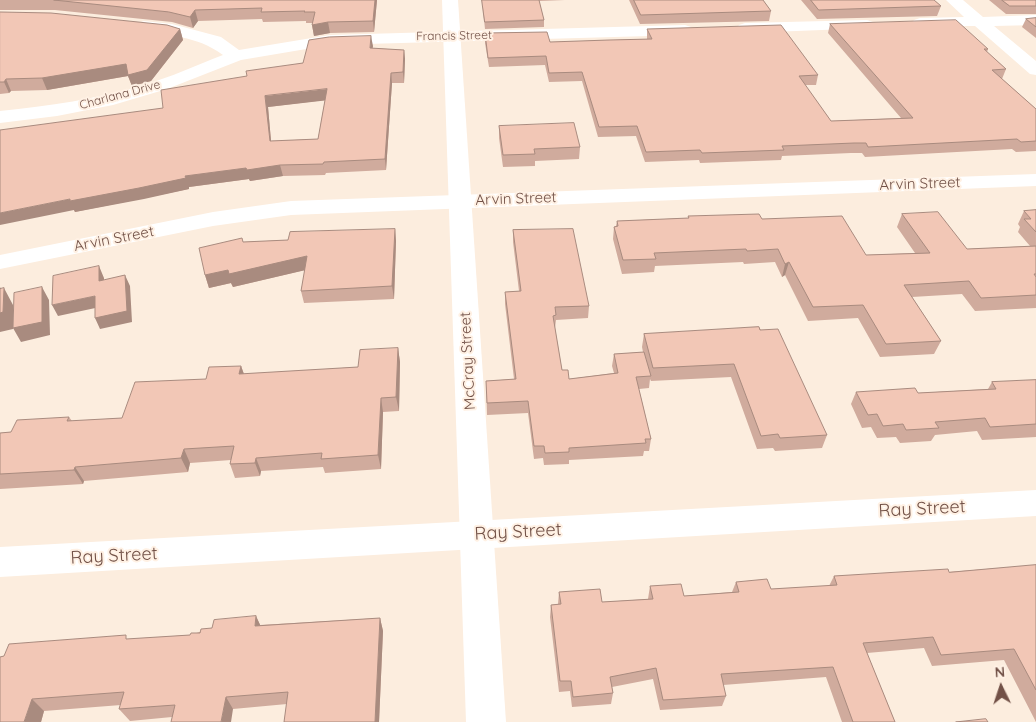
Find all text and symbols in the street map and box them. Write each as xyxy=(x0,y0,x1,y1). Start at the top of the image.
street label: Francis Street xyxy=(416,28,492,44)
street label: Charlana Drive xyxy=(78,77,162,113)
street label: Arvin Street xyxy=(879,174,961,194)
street label: Arvin Street xyxy=(475,189,557,209)
street label: Arvin Street xyxy=(72,222,156,256)
street label: McCray Street xyxy=(456,311,480,411)
street label: Ray Street xyxy=(878,496,966,522)
street label: Ray Street xyxy=(474,519,562,545)
street label: Ray Street xyxy=(70,543,158,569)
north arrow xyxy=(976,662,1026,712)
text: N xyxy=(994,663,1006,681)

